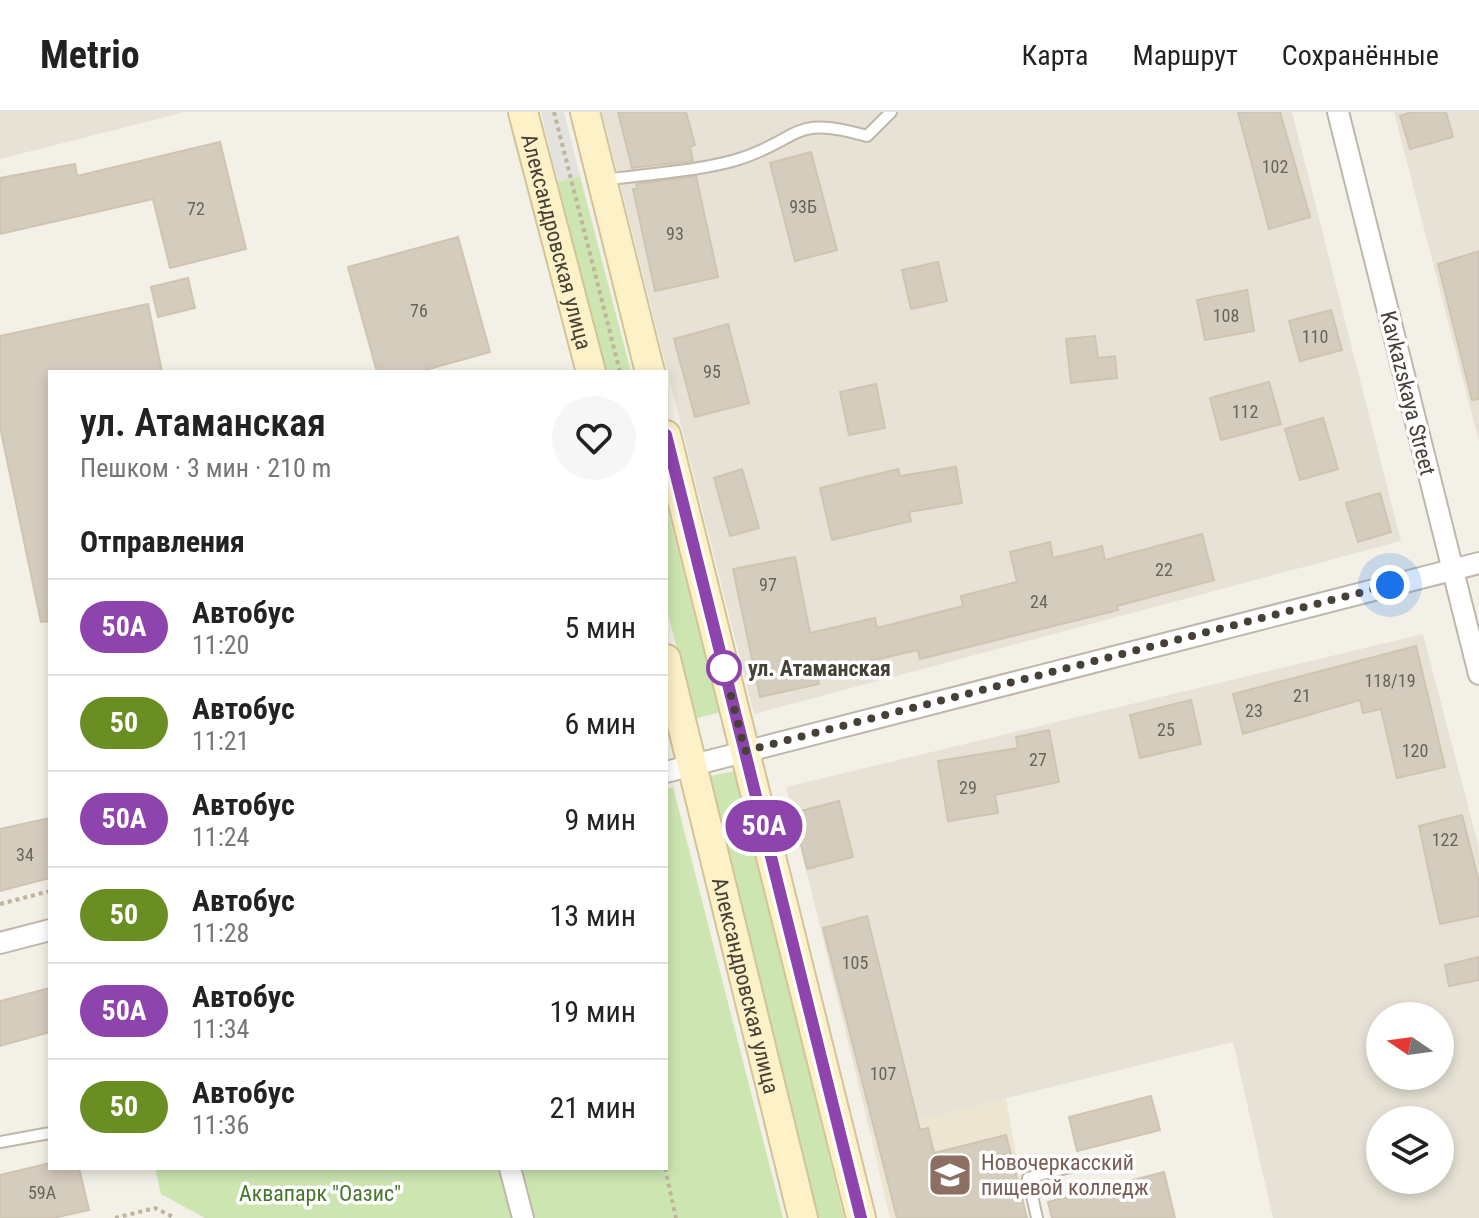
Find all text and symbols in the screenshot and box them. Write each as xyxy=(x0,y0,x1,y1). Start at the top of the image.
text: Metrio xyxy=(40,33,140,77)
text: Карта xyxy=(1022,39,1088,72)
text: Маршрут xyxy=(1132,39,1238,72)
text: Сохранённые xyxy=(1282,39,1439,72)
street label: Александровская улица xyxy=(517,131,597,352)
house number: 102 xyxy=(1262,156,1288,177)
house number: 93Б xyxy=(789,196,817,217)
house number: 72 xyxy=(187,198,205,219)
house number: 93 xyxy=(666,223,684,244)
house number: 76 xyxy=(410,300,428,321)
house number: 108 xyxy=(1213,305,1239,326)
street label: Kavkazskaya Street xyxy=(1376,308,1440,478)
house number: 110 xyxy=(1302,326,1328,347)
house number: 95 xyxy=(703,361,721,382)
button: heart xyxy=(552,396,636,480)
text: ул. Атаманская xyxy=(80,401,326,445)
house number: 112 xyxy=(1232,401,1258,422)
text: Пешком · 3 мин · 210 m xyxy=(80,453,331,483)
text: Отправления xyxy=(80,524,245,559)
house number: 22 xyxy=(1155,559,1173,580)
your location xyxy=(1370,565,1410,605)
house number: 97 xyxy=(759,574,777,595)
house number: 24 xyxy=(1030,591,1048,612)
text: Автобус xyxy=(192,595,295,630)
text: 50А xyxy=(101,610,147,643)
text: 5 мин xyxy=(564,610,636,645)
text: 11:20 xyxy=(192,630,249,660)
marker: ул. Атаманская xyxy=(707,651,741,685)
place label: ул. Атаманская xyxy=(748,656,891,681)
house number: 118/19 xyxy=(1364,670,1416,691)
house number: 21 xyxy=(1293,685,1311,706)
text: Автобус xyxy=(192,691,295,726)
house number: 23 xyxy=(1245,700,1263,721)
text: 50 xyxy=(110,706,138,739)
text: 6 мин xyxy=(564,706,636,741)
house number: 25 xyxy=(1157,719,1175,740)
text: 11:21 xyxy=(192,726,249,756)
house number: 120 xyxy=(1402,740,1428,761)
house number: 27 xyxy=(1029,749,1047,770)
house number: 29 xyxy=(959,777,977,798)
text: Автобус xyxy=(192,787,295,822)
line badge: 50А xyxy=(718,800,810,852)
text: 50А xyxy=(101,802,147,835)
text: 9 мин xyxy=(564,802,636,837)
text: 50А xyxy=(741,809,787,842)
text: 11:24 xyxy=(192,822,249,852)
house number: 122 xyxy=(1432,829,1458,850)
house number: 34 xyxy=(16,844,34,865)
street label: Александровская улица xyxy=(707,875,785,1096)
text: Автобус xyxy=(192,883,295,918)
text: 50 xyxy=(110,898,138,931)
text: 13 мин xyxy=(550,898,636,933)
text: 11:28 xyxy=(192,918,249,948)
house number: 105 xyxy=(842,952,868,973)
text: Автобус xyxy=(192,979,295,1014)
text: 50А xyxy=(101,994,147,1027)
text: 19 мин xyxy=(550,994,636,1029)
north arrow xyxy=(1366,1002,1454,1090)
map controls xyxy=(1366,1002,1454,1194)
text: 11:34 xyxy=(192,1014,249,1044)
house number: 107 xyxy=(870,1063,896,1084)
text: Автобус xyxy=(192,1075,295,1110)
text: 50 xyxy=(110,1090,138,1123)
text: 21 мин xyxy=(550,1090,636,1125)
button: layers xyxy=(1366,1106,1454,1194)
text: 11:36 xyxy=(192,1110,249,1140)
place label: Новочеркасский пищевой колледж xyxy=(981,1150,1149,1200)
school or university icon: Новочеркасский пищевой колледж xyxy=(926,1151,974,1199)
park label: Аквапарк "Оазис" xyxy=(239,1181,401,1206)
house number: 59А xyxy=(28,1182,57,1203)

